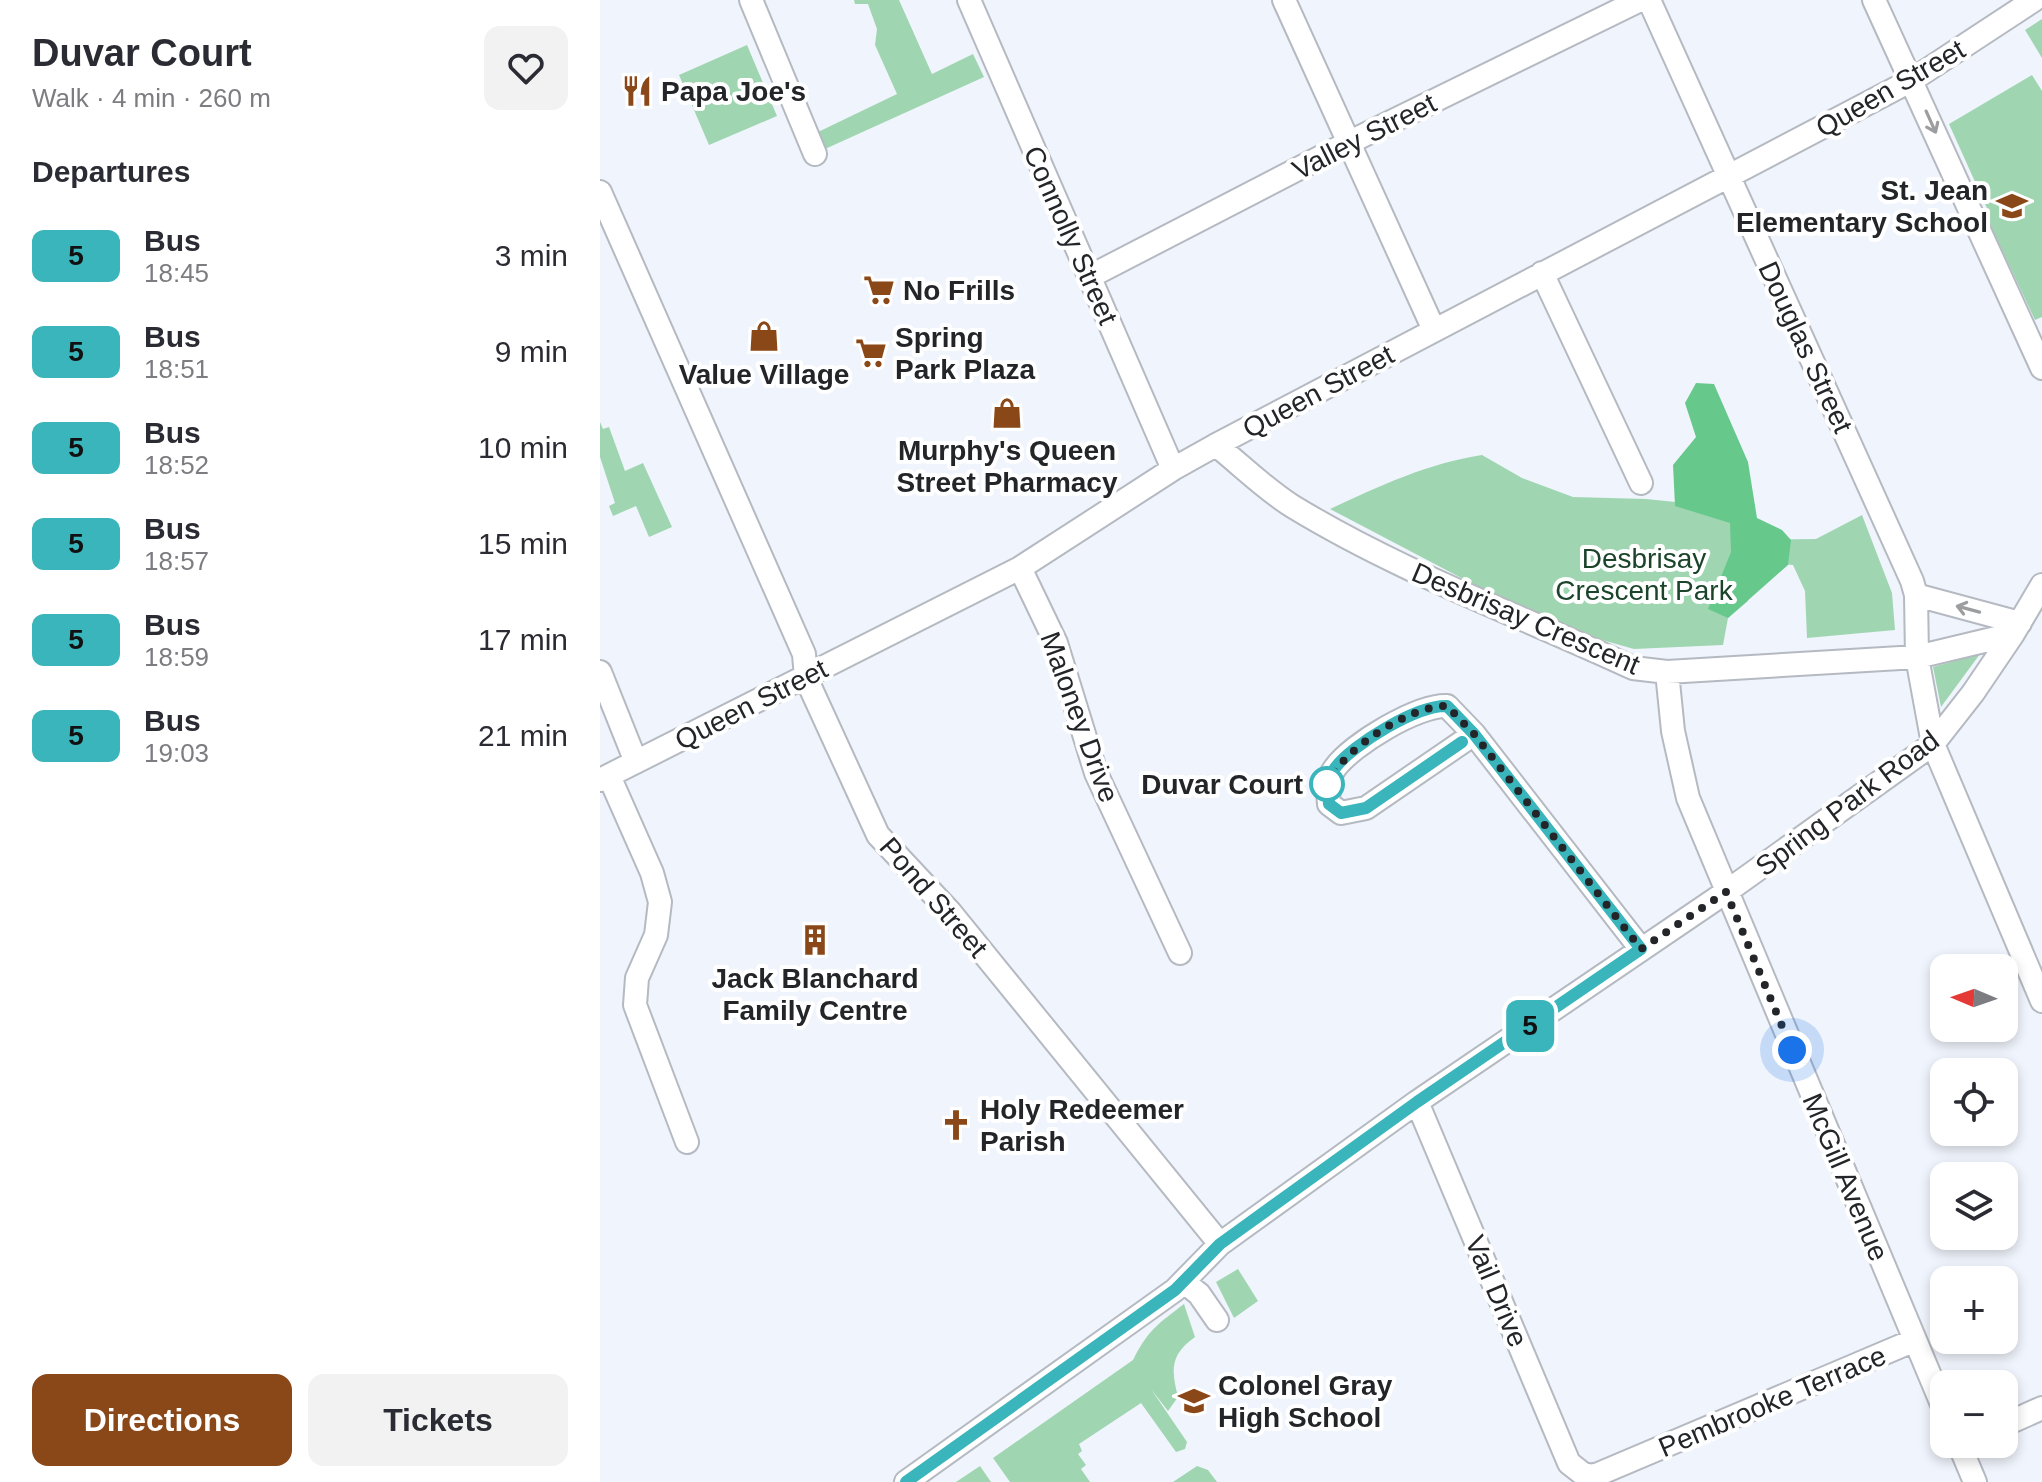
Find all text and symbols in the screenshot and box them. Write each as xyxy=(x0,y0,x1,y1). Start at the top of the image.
button: heart xyxy=(484,26,568,110)
text: Duvar Court xyxy=(32,32,252,74)
street label: Queen Street xyxy=(1810,33,1970,143)
restaurant icon: Papa Joe's xyxy=(620,74,654,108)
place label: Papa Joe's xyxy=(661,76,806,107)
text: Walk · 4 min · 260 m xyxy=(32,83,271,113)
street label: Valley Street xyxy=(1287,87,1441,186)
one-way arrow xyxy=(1924,109,1939,133)
street label: Connolly Street xyxy=(1017,141,1124,329)
text: Departures xyxy=(32,155,190,188)
place label: St. Jean Elementary School xyxy=(1736,175,1988,238)
school or university icon: St. Jean Elementary School xyxy=(1995,189,2029,223)
text: Bus xyxy=(144,224,201,257)
text: 3 min xyxy=(495,239,568,272)
text: 5 xyxy=(68,240,84,271)
street label: Douglas Street xyxy=(1752,257,1859,438)
text: 18:45 xyxy=(144,258,209,288)
supermarket icon: No Frills xyxy=(862,273,896,307)
place label: No Frills xyxy=(903,275,1015,306)
shop icon: Value Village xyxy=(747,319,781,353)
text: Bus xyxy=(144,320,201,353)
place label: Spring Park Plaza xyxy=(895,322,1036,385)
text: 9 min xyxy=(495,335,568,368)
text: 5 xyxy=(68,336,84,367)
supermarket icon: Spring Park Plaza xyxy=(854,336,888,370)
street label: Queen Street xyxy=(1237,339,1399,444)
text: 18:51 xyxy=(144,354,209,384)
place label: Value Village xyxy=(679,359,849,390)
shop icon: Murphy's Queen Street Pharmacy xyxy=(990,396,1024,430)
text: Bus xyxy=(144,416,201,449)
text: 10 min xyxy=(478,431,568,464)
text: 5 xyxy=(68,432,84,463)
place label: Murphy's Queen Street Pharmacy xyxy=(896,435,1118,498)
text: 18:52 xyxy=(144,450,209,480)
text: Bus xyxy=(144,512,201,545)
text: 15 min xyxy=(478,527,568,560)
text: 5 xyxy=(68,528,84,559)
park label: Desbrisay Crescent Park xyxy=(1555,543,1734,606)
text: 18:57 xyxy=(144,546,209,576)
street label: Desbrisay Crescent xyxy=(1407,556,1645,681)
one-way arrow xyxy=(1955,601,1981,616)
text: Bus xyxy=(144,608,201,641)
text: 17 min xyxy=(478,623,568,656)
text: 5 xyxy=(68,624,84,655)
street label: Maloney Drive xyxy=(1034,628,1125,807)
text: 18:59 xyxy=(144,642,209,672)
street label: Queen Street xyxy=(670,653,833,756)
text: Bus xyxy=(144,704,201,737)
text: 21 min xyxy=(478,719,568,752)
text: 5 xyxy=(68,720,84,751)
street label: Spring Park Road xyxy=(1750,725,1945,882)
text: 19:03 xyxy=(144,738,209,768)
marker: Duvar Court xyxy=(1310,767,1344,801)
place label: Duvar Court xyxy=(1141,769,1303,800)
street label: Pond Street xyxy=(873,831,994,963)
building icon: Jack Blanchard Family Centre xyxy=(798,923,832,957)
north arrow xyxy=(1930,954,2018,1042)
map controls xyxy=(1930,954,2018,1458)
place label: Jack Blanchard Family Centre xyxy=(712,963,919,1026)
line badge: 5 xyxy=(1504,1000,1556,1052)
text: 5 xyxy=(1522,1010,1538,1041)
your location xyxy=(1772,1030,1812,1070)
button: locate xyxy=(1930,1058,2018,1146)
street label: McGill Avenue xyxy=(1796,1089,1895,1265)
place label: Holy Redeemer Parish xyxy=(980,1094,1184,1157)
church icon: Holy Redeemer Parish xyxy=(939,1108,973,1142)
button: layers xyxy=(1930,1162,2018,1250)
street label: Vail Drive xyxy=(1459,1231,1534,1351)
button: + xyxy=(1930,1266,2018,1354)
street label: Pembrooke Terrace xyxy=(1654,1340,1890,1463)
place label: Colonel Gray High School xyxy=(1218,1370,1393,1433)
button: − xyxy=(1930,1370,2018,1458)
button: Directions xyxy=(32,1374,292,1466)
button: Tickets xyxy=(308,1374,568,1466)
school or university icon: Colonel Gray High School xyxy=(1177,1384,1211,1418)

